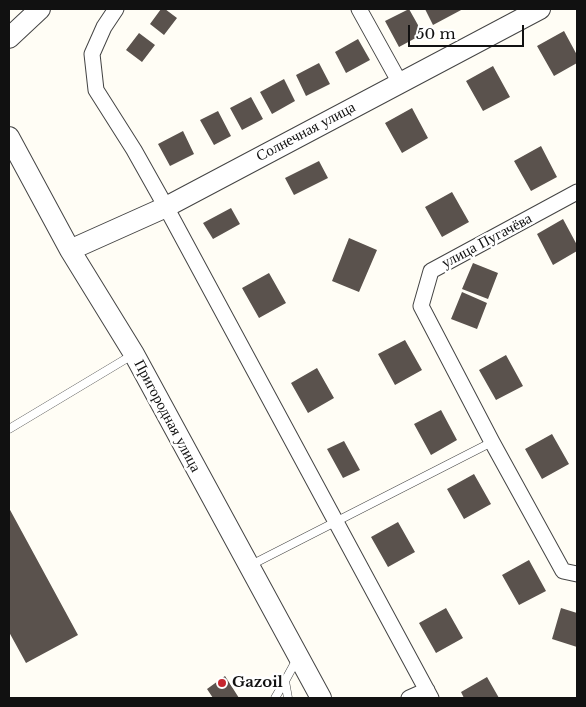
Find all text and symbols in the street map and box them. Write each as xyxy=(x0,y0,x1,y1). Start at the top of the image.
scale bar xyxy=(411,15,527,47)
text: 50 m xyxy=(416,24,456,43)
street label: Солнечная улица xyxy=(253,98,359,166)
street label: улица Пугачёва xyxy=(439,210,535,272)
street label: Пригородная улица xyxy=(130,357,204,475)
place label: Gazoil xyxy=(232,674,283,692)
marker: Gazoil xyxy=(216,677,228,689)

